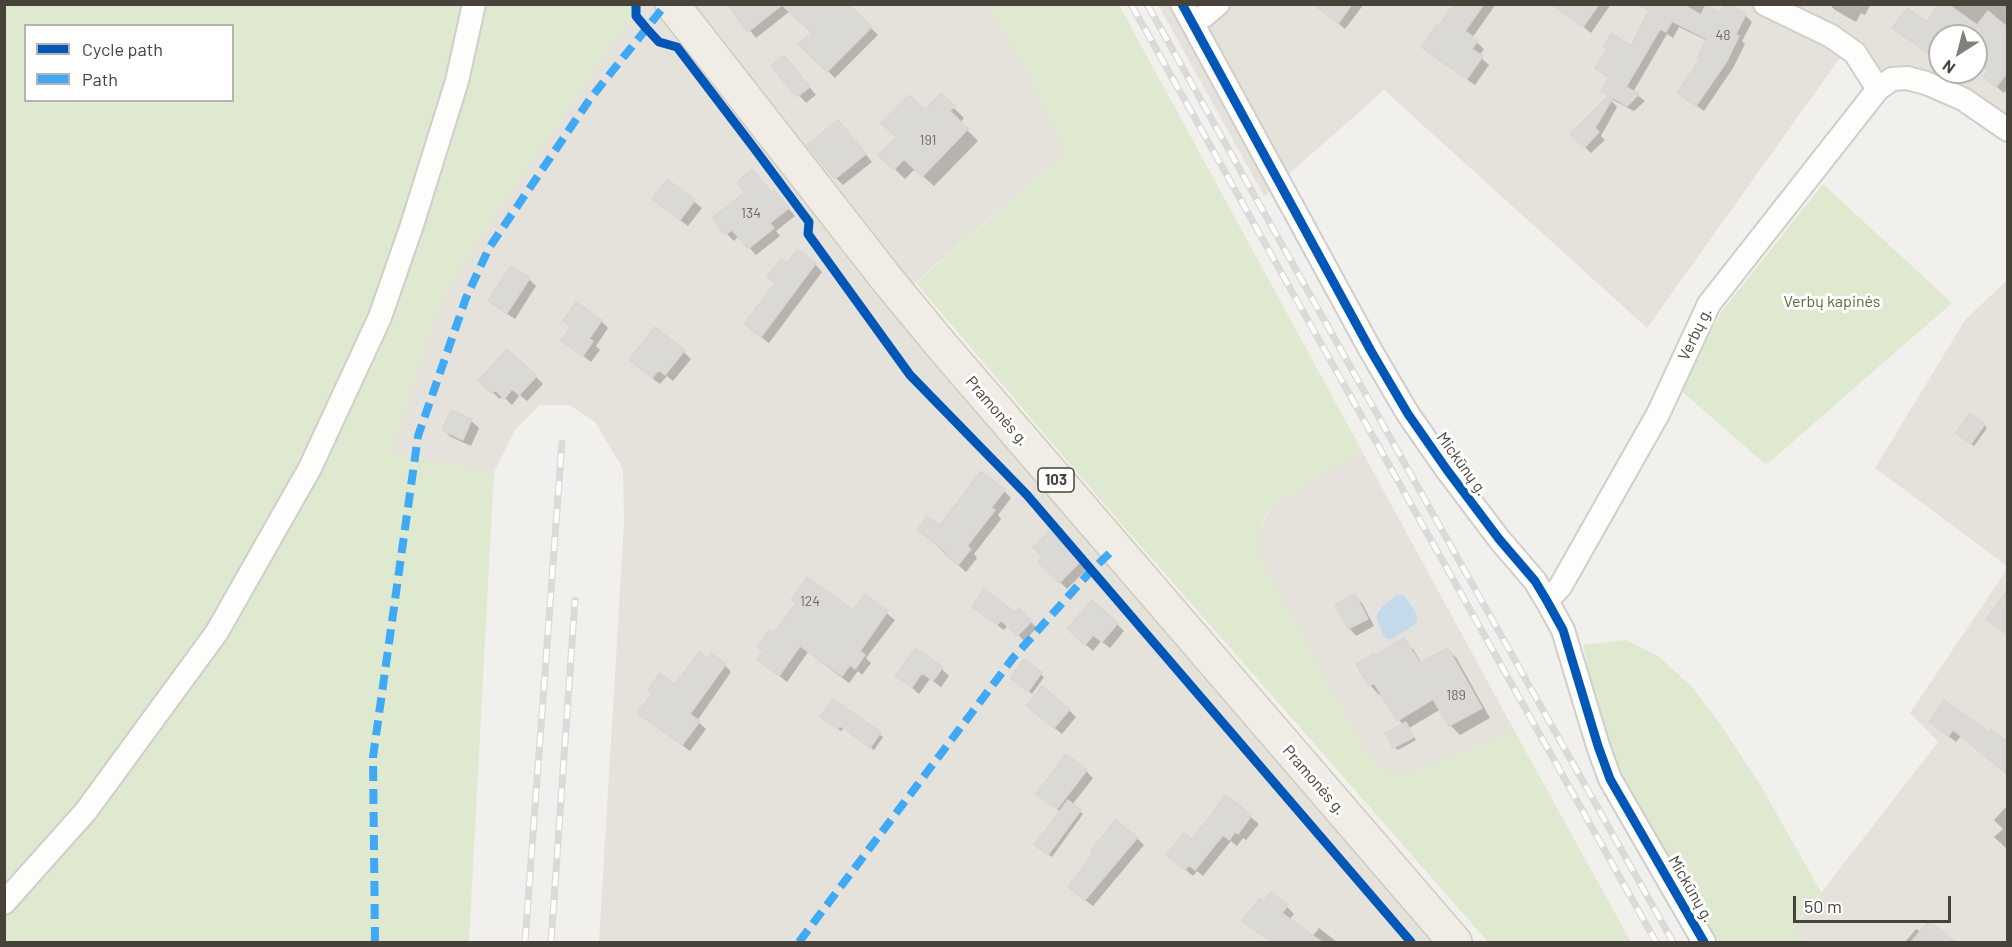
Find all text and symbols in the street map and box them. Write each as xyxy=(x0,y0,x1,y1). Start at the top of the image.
legend xyxy=(24,24,234,102)
north arrow xyxy=(1928,24,1988,84)
house number: 48 xyxy=(1715,27,1731,43)
text: Cycle path xyxy=(82,38,163,60)
text: N xyxy=(1938,57,1958,78)
text: Path xyxy=(82,68,118,90)
house number: 191 xyxy=(920,132,936,148)
house number: 134 xyxy=(741,205,761,221)
park label: Verbų kapinės xyxy=(1783,292,1881,312)
street label: Verbų g. xyxy=(1674,304,1716,364)
street label: Pramonės g. xyxy=(962,372,1032,450)
street label: Mickūnų g. xyxy=(1433,428,1491,500)
road number: 103 xyxy=(1038,468,1074,492)
house number: 124 xyxy=(800,593,820,609)
house number: 189 xyxy=(1446,687,1466,703)
street label: Pramonės g. xyxy=(1279,741,1349,819)
street label: Mickūnų g. xyxy=(1664,852,1718,926)
scale bar xyxy=(1796,884,1954,922)
text: 50 m xyxy=(1804,895,1842,917)

